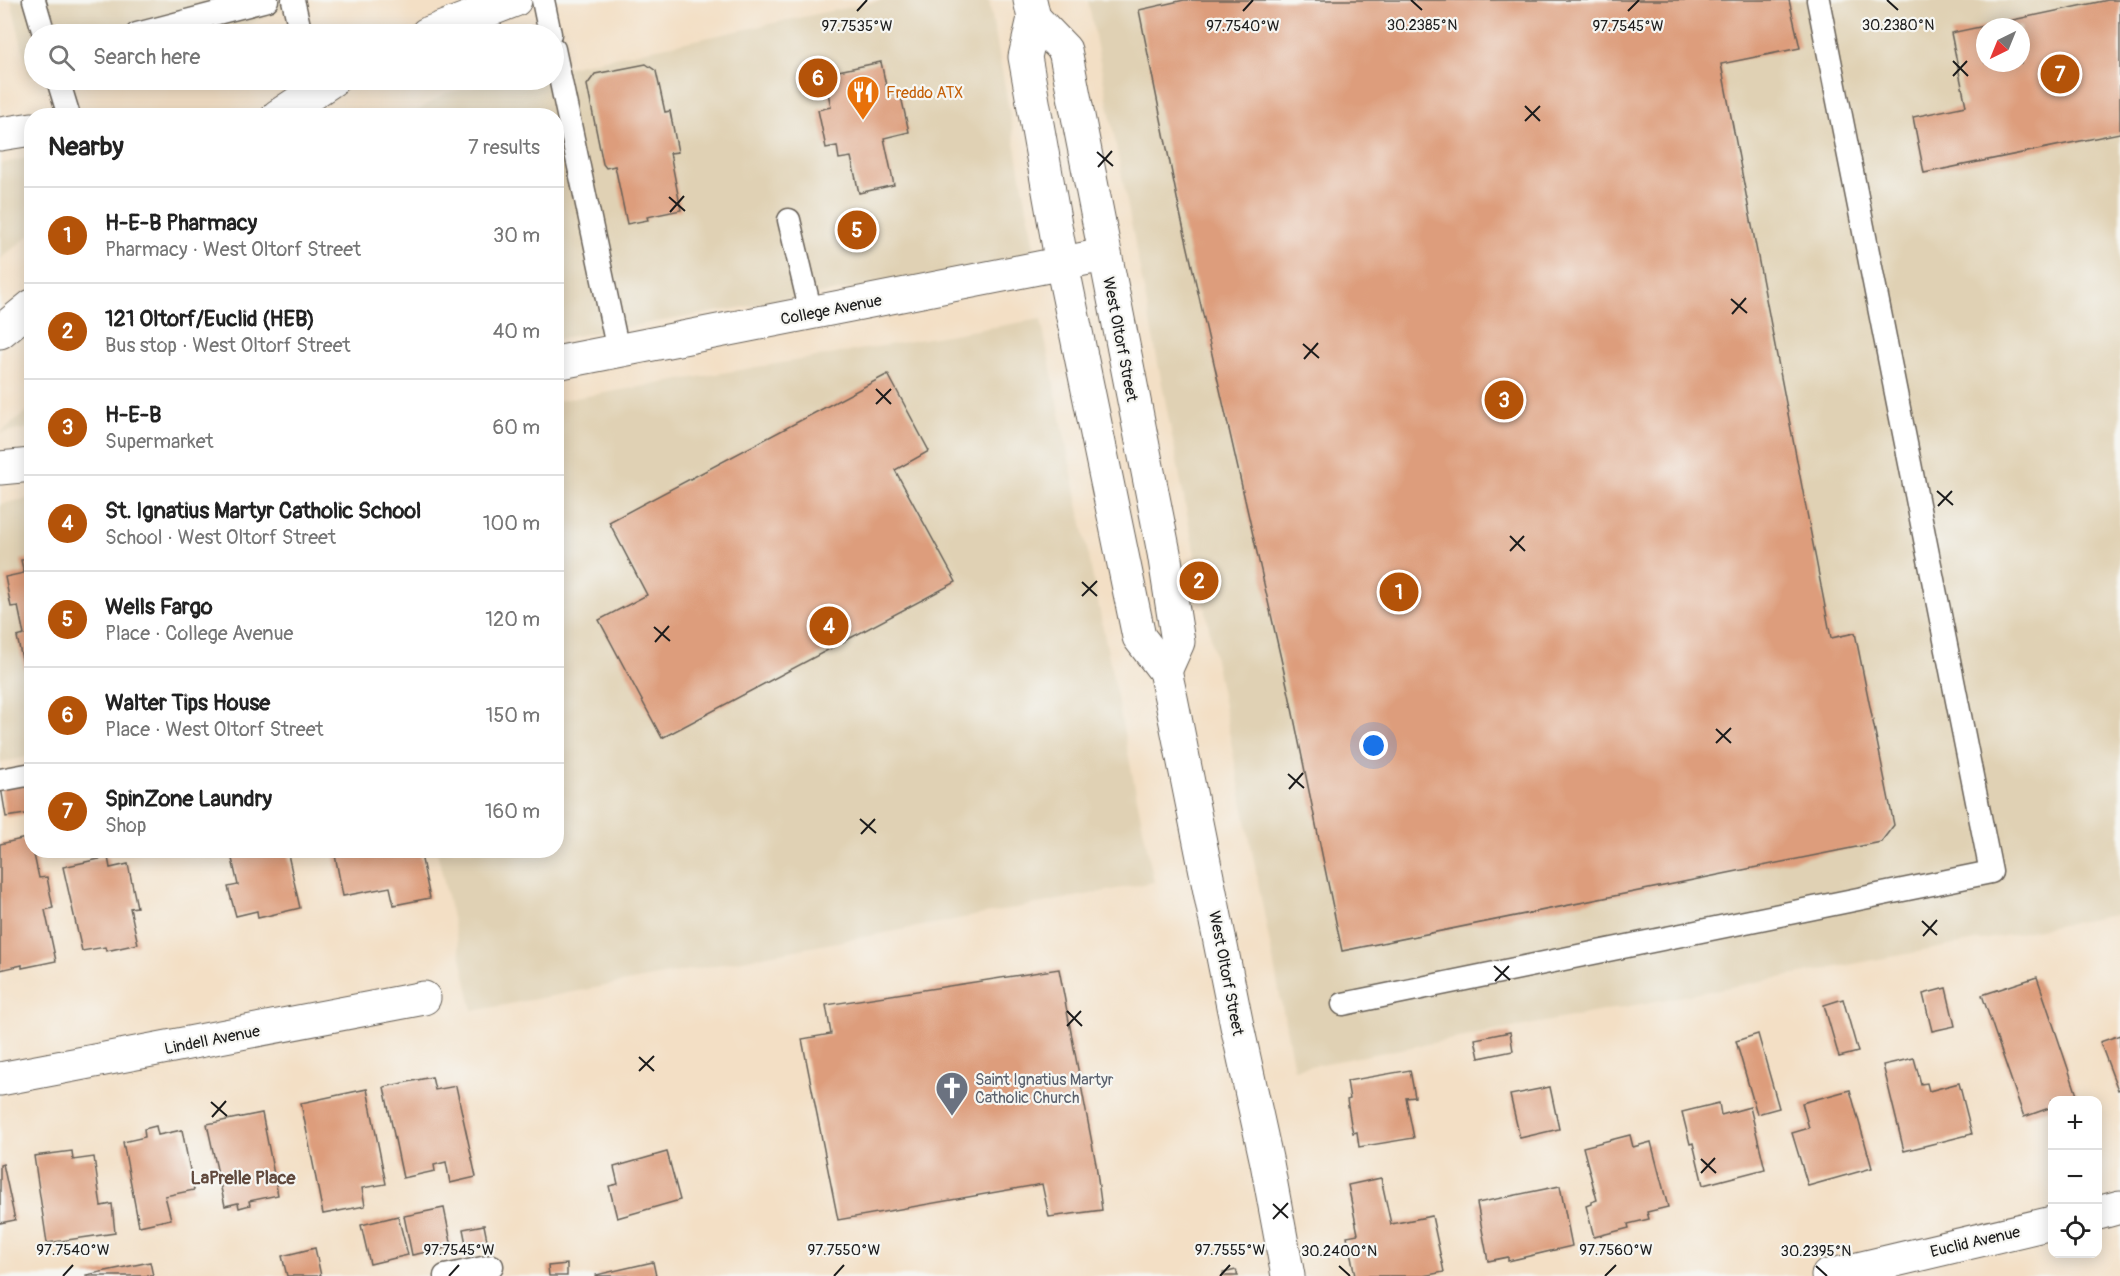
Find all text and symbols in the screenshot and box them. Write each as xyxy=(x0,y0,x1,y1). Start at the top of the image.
text: 30.2385°N xyxy=(1387,16,1457,35)
text: 30.2380°N xyxy=(1862,16,1934,35)
text: 97.7535°W xyxy=(822,17,893,36)
text: 97.7540°W xyxy=(1206,17,1280,36)
text: 97.7545°W xyxy=(1592,17,1664,36)
north arrow xyxy=(1976,18,2030,72)
search box xyxy=(24,24,564,90)
icon: search xyxy=(45,41,78,74)
text: Search here xyxy=(93,43,200,71)
pin: 7 xyxy=(2040,52,2080,97)
pin: 6 xyxy=(798,56,838,100)
restaurant icon: Freddo ATX xyxy=(845,74,881,121)
place label: Freddo ATX xyxy=(886,83,963,103)
text: Nearby xyxy=(48,131,124,163)
text: 7 results xyxy=(468,135,540,160)
pin: 5 xyxy=(838,208,876,252)
text: H-E-B Pharmacy xyxy=(105,209,257,237)
text: 1 xyxy=(64,223,71,248)
text: 30 m xyxy=(493,223,540,248)
text: Pharmacy · West Oltorf Street xyxy=(105,237,361,262)
street label: West Oltorf Street xyxy=(1098,275,1142,404)
street label: College Avenue xyxy=(779,290,884,330)
text: 121 Oltorf/Euclid (HEB) xyxy=(105,305,315,333)
text: 2 xyxy=(62,319,73,344)
text: 40 m xyxy=(493,319,540,344)
text: Bus stop · West Oltorf Street xyxy=(105,333,351,358)
pin: 3 xyxy=(1484,378,1524,422)
text: H-E-B xyxy=(105,401,162,429)
text: 3 xyxy=(62,415,73,440)
text: 60 m xyxy=(493,415,540,440)
text: Supermarket xyxy=(105,429,214,454)
text: St. Ignatius Martyr Catholic School xyxy=(105,497,421,525)
text: 4 xyxy=(62,511,73,536)
text: 100 m xyxy=(483,511,540,536)
text: School · West Oltorf Street xyxy=(105,525,336,550)
pin: 2 xyxy=(1180,558,1218,604)
pin: 1 xyxy=(1380,570,1418,614)
text: Wells Fargo xyxy=(105,593,213,621)
pin: 4 xyxy=(810,604,848,648)
text: 5 xyxy=(62,607,73,632)
text: 120 m xyxy=(485,607,540,632)
text: Place · College Avenue xyxy=(105,621,293,646)
text: Walter Tips House xyxy=(105,689,270,717)
text: 6 xyxy=(62,703,73,728)
text: 150 m xyxy=(486,703,540,728)
text: Place · West Oltorf Street xyxy=(105,717,324,742)
your location xyxy=(1359,731,1388,760)
text: SpinZone Laundry xyxy=(105,785,272,813)
text: 7 xyxy=(62,799,73,824)
text: 160 m xyxy=(485,799,540,824)
text: Shop xyxy=(105,813,146,838)
street label: West Oltorf Street xyxy=(1204,909,1248,1038)
street label: Lindell Avenue xyxy=(163,1021,262,1059)
church icon: Saint Ignatius Martyr Catholic Church xyxy=(934,1070,970,1117)
place label: Saint Ignatius Martyr Catholic Church xyxy=(975,1070,1114,1108)
map controls xyxy=(2048,1096,2102,1258)
button: + xyxy=(2048,1096,2102,1150)
button: − xyxy=(2048,1150,2102,1204)
district label: LaPrelle Place xyxy=(191,1167,297,1190)
button: locate xyxy=(2048,1204,2102,1258)
street label: Euclid Avenue xyxy=(1928,1222,2022,1262)
text: 97.7540°W xyxy=(36,1241,110,1260)
text: 97.7545°W xyxy=(423,1241,495,1260)
text: 97.7550°W xyxy=(808,1241,881,1260)
text: 97.7555°W xyxy=(1195,1241,1266,1260)
text: 97.7560°W xyxy=(1579,1241,1653,1260)
text: 30.2400°N xyxy=(1301,1242,1377,1261)
text: 30.2395°N xyxy=(1781,1242,1851,1261)

